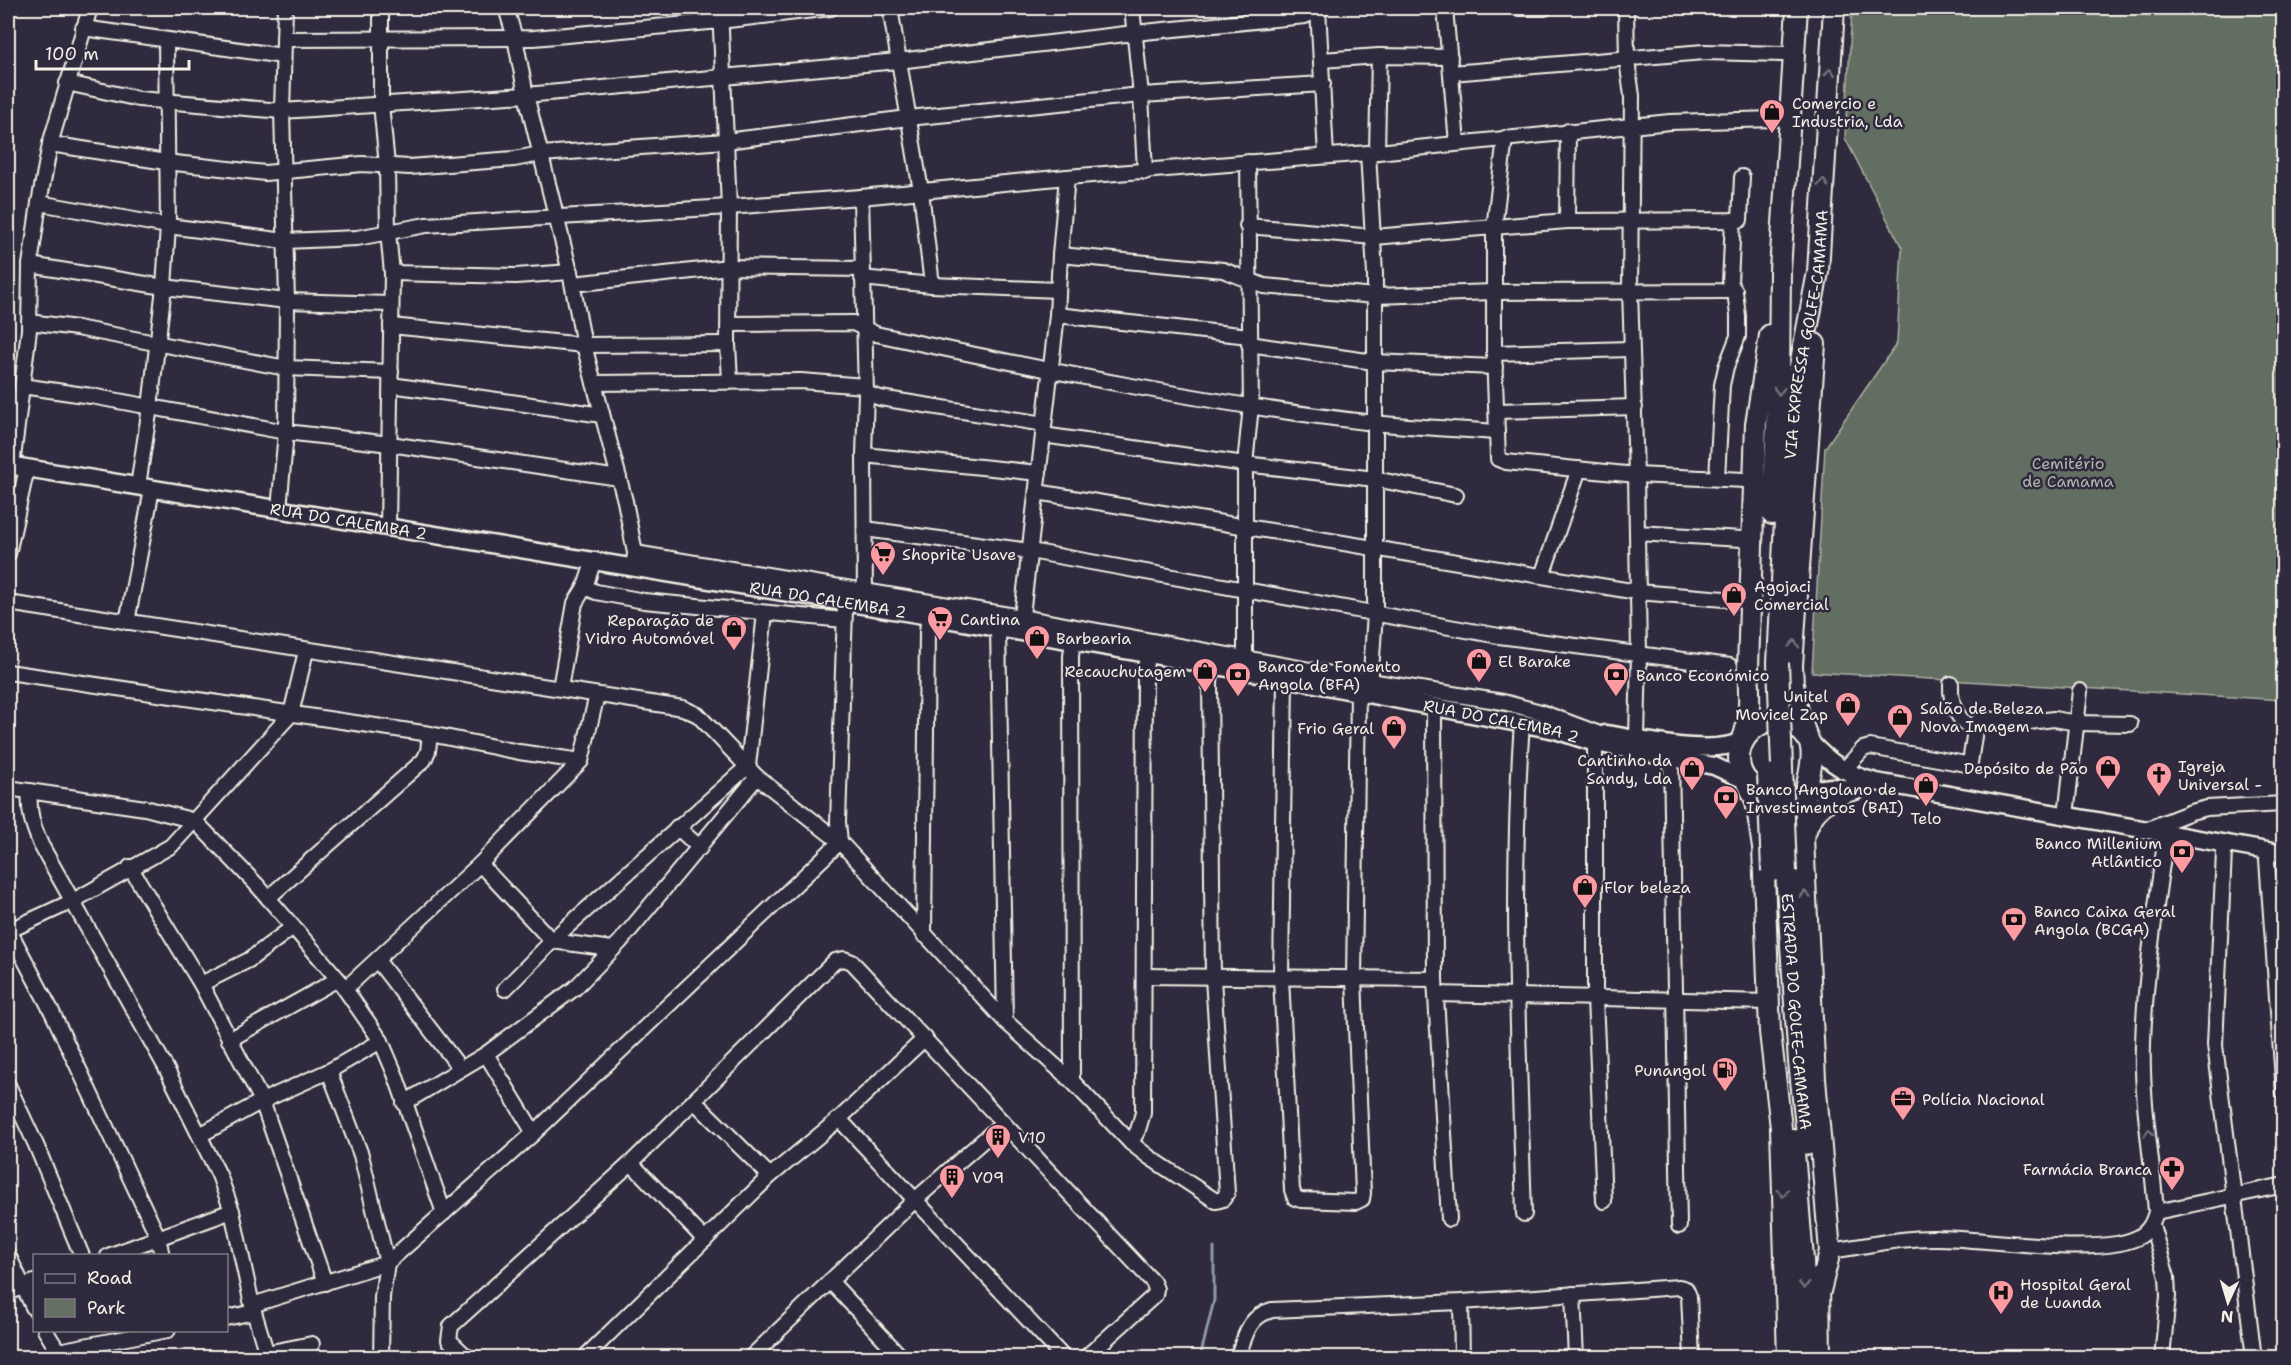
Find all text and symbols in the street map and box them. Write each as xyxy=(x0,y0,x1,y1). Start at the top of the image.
scale bar xyxy=(36,33,189,71)
text: 100 m xyxy=(45,42,99,66)
one-way arrow xyxy=(1823,67,1836,77)
place label: Comercio e Industria, Lda xyxy=(1792,93,1903,132)
shop icon: Comercio e Industria, Lda xyxy=(1757,97,1787,135)
one-way arrow xyxy=(1816,179,1829,188)
street label: VIA EXPRESSA GOLFE-CAMAMA xyxy=(1780,209,1833,460)
one-way arrow xyxy=(1772,387,1785,396)
park label: Cemitério de Camama xyxy=(2022,453,2114,492)
street label: RUA DO CALEMBA 2 xyxy=(268,498,428,544)
supermarket icon: Shoprite Usave xyxy=(868,539,898,577)
place label: Shoprite Usave xyxy=(902,544,1016,565)
place label: Agojaci Comercial xyxy=(1754,576,1829,615)
street label: RUA DO CALEMBA 2 xyxy=(748,577,908,623)
shop icon: Agojaci Comercial xyxy=(1719,580,1749,618)
supermarket icon: Cantina xyxy=(925,604,955,642)
place label: Cantina xyxy=(960,609,1020,630)
place label: Reparação de Vidro Automóvel xyxy=(585,610,714,649)
shop icon: Reparação de Vidro Automóvel xyxy=(719,614,749,652)
shop icon: Barbearia xyxy=(1022,623,1052,661)
place label: Barbearia xyxy=(1056,628,1131,649)
one-way arrow xyxy=(1787,639,1800,648)
shop icon: El Barake xyxy=(1464,646,1494,684)
place label: El Barake xyxy=(1498,651,1571,672)
shop icon: Recauchutagem xyxy=(1190,656,1220,694)
place label: Banco de Fomento Angola (BFA) xyxy=(1258,656,1401,695)
bank icon: Banco de Fomento Angola (BFA) xyxy=(1223,660,1253,698)
bank icon: Banco Económico xyxy=(1601,660,1631,698)
place label: Recauchutagem xyxy=(1064,661,1186,682)
place label: Banco Económico xyxy=(1636,665,1770,686)
place label: Unitel Movicel Zap xyxy=(1735,686,1828,725)
shop icon: Unitel Movicel Zap xyxy=(1833,690,1863,728)
street label: RUA DO CALEMBA 2 xyxy=(1421,695,1582,748)
place label: Salão de Beleza Nova Imagem xyxy=(1920,698,2044,737)
shop icon: Salão de Beleza Nova Imagem xyxy=(1885,702,1915,740)
shop icon: Frio Geral xyxy=(1379,713,1409,751)
place label: Frio Geral xyxy=(1297,718,1374,739)
place label: Cantinho da Sandy, Lda xyxy=(1577,750,1672,789)
shop icon: Depósito de Pão xyxy=(2093,753,2123,791)
shop icon: Cantinho da Sandy, Lda xyxy=(1677,754,1707,792)
place label: Igreja Universal - xyxy=(2178,756,2262,795)
place label: Depósito de Pão xyxy=(1964,758,2088,779)
church icon: Igreja Universal - xyxy=(2144,760,2174,798)
shop icon: Telo xyxy=(1911,770,1941,808)
place label: Banco Angolano de Investimentos (BAI) xyxy=(1746,779,1904,818)
bank icon: Banco Angolano de Investimentos (BAI) xyxy=(1711,783,1741,821)
place label: Telo xyxy=(1910,808,1942,829)
place label: Banco Millenium Atlântico xyxy=(2035,833,2162,872)
bank icon: Banco Millenium Atlântico xyxy=(2167,837,2197,875)
shop icon: Flor beleza xyxy=(1570,872,1600,910)
place label: Flor beleza xyxy=(1604,877,1691,898)
one-way arrow xyxy=(1799,891,1812,900)
street label: ESTRADA DO GOLFE-CAMAMA xyxy=(1776,893,1816,1131)
place label: Banco Caixa Geral Angola (BCGA) xyxy=(2034,901,2176,940)
bank icon: Banco Caixa Geral Angola (BCGA) xyxy=(1999,905,2029,943)
fuel station icon: Punangol xyxy=(1710,1055,1740,1093)
place label: Punangol xyxy=(1634,1060,1706,1081)
office icon: Polícia Nacional xyxy=(1888,1084,1918,1122)
place label: Polícia Nacional xyxy=(1922,1089,2045,1110)
building icon: V10 xyxy=(983,1122,1013,1160)
place label: V10 xyxy=(1018,1127,1046,1148)
one-way arrow xyxy=(2143,1128,2156,1138)
pharmacy icon: Farmácia Branca xyxy=(2157,1154,2187,1192)
place label: Farmácia Branca xyxy=(2023,1159,2152,1180)
building icon: V09 xyxy=(937,1162,967,1200)
place label: V09 xyxy=(972,1167,1004,1188)
one-way arrow xyxy=(1776,1189,1789,1198)
legend xyxy=(33,1254,228,1332)
text: Road xyxy=(87,1266,132,1290)
north arrow xyxy=(2198,1272,2258,1332)
place label: Hospital Geral de Luanda xyxy=(2020,1274,2131,1313)
hospital icon: Hospital Geral de Luanda xyxy=(1986,1278,2016,1316)
one-way arrow xyxy=(1797,1281,1810,1290)
text: Park xyxy=(87,1296,126,1320)
text: N xyxy=(2220,1306,2234,1327)

